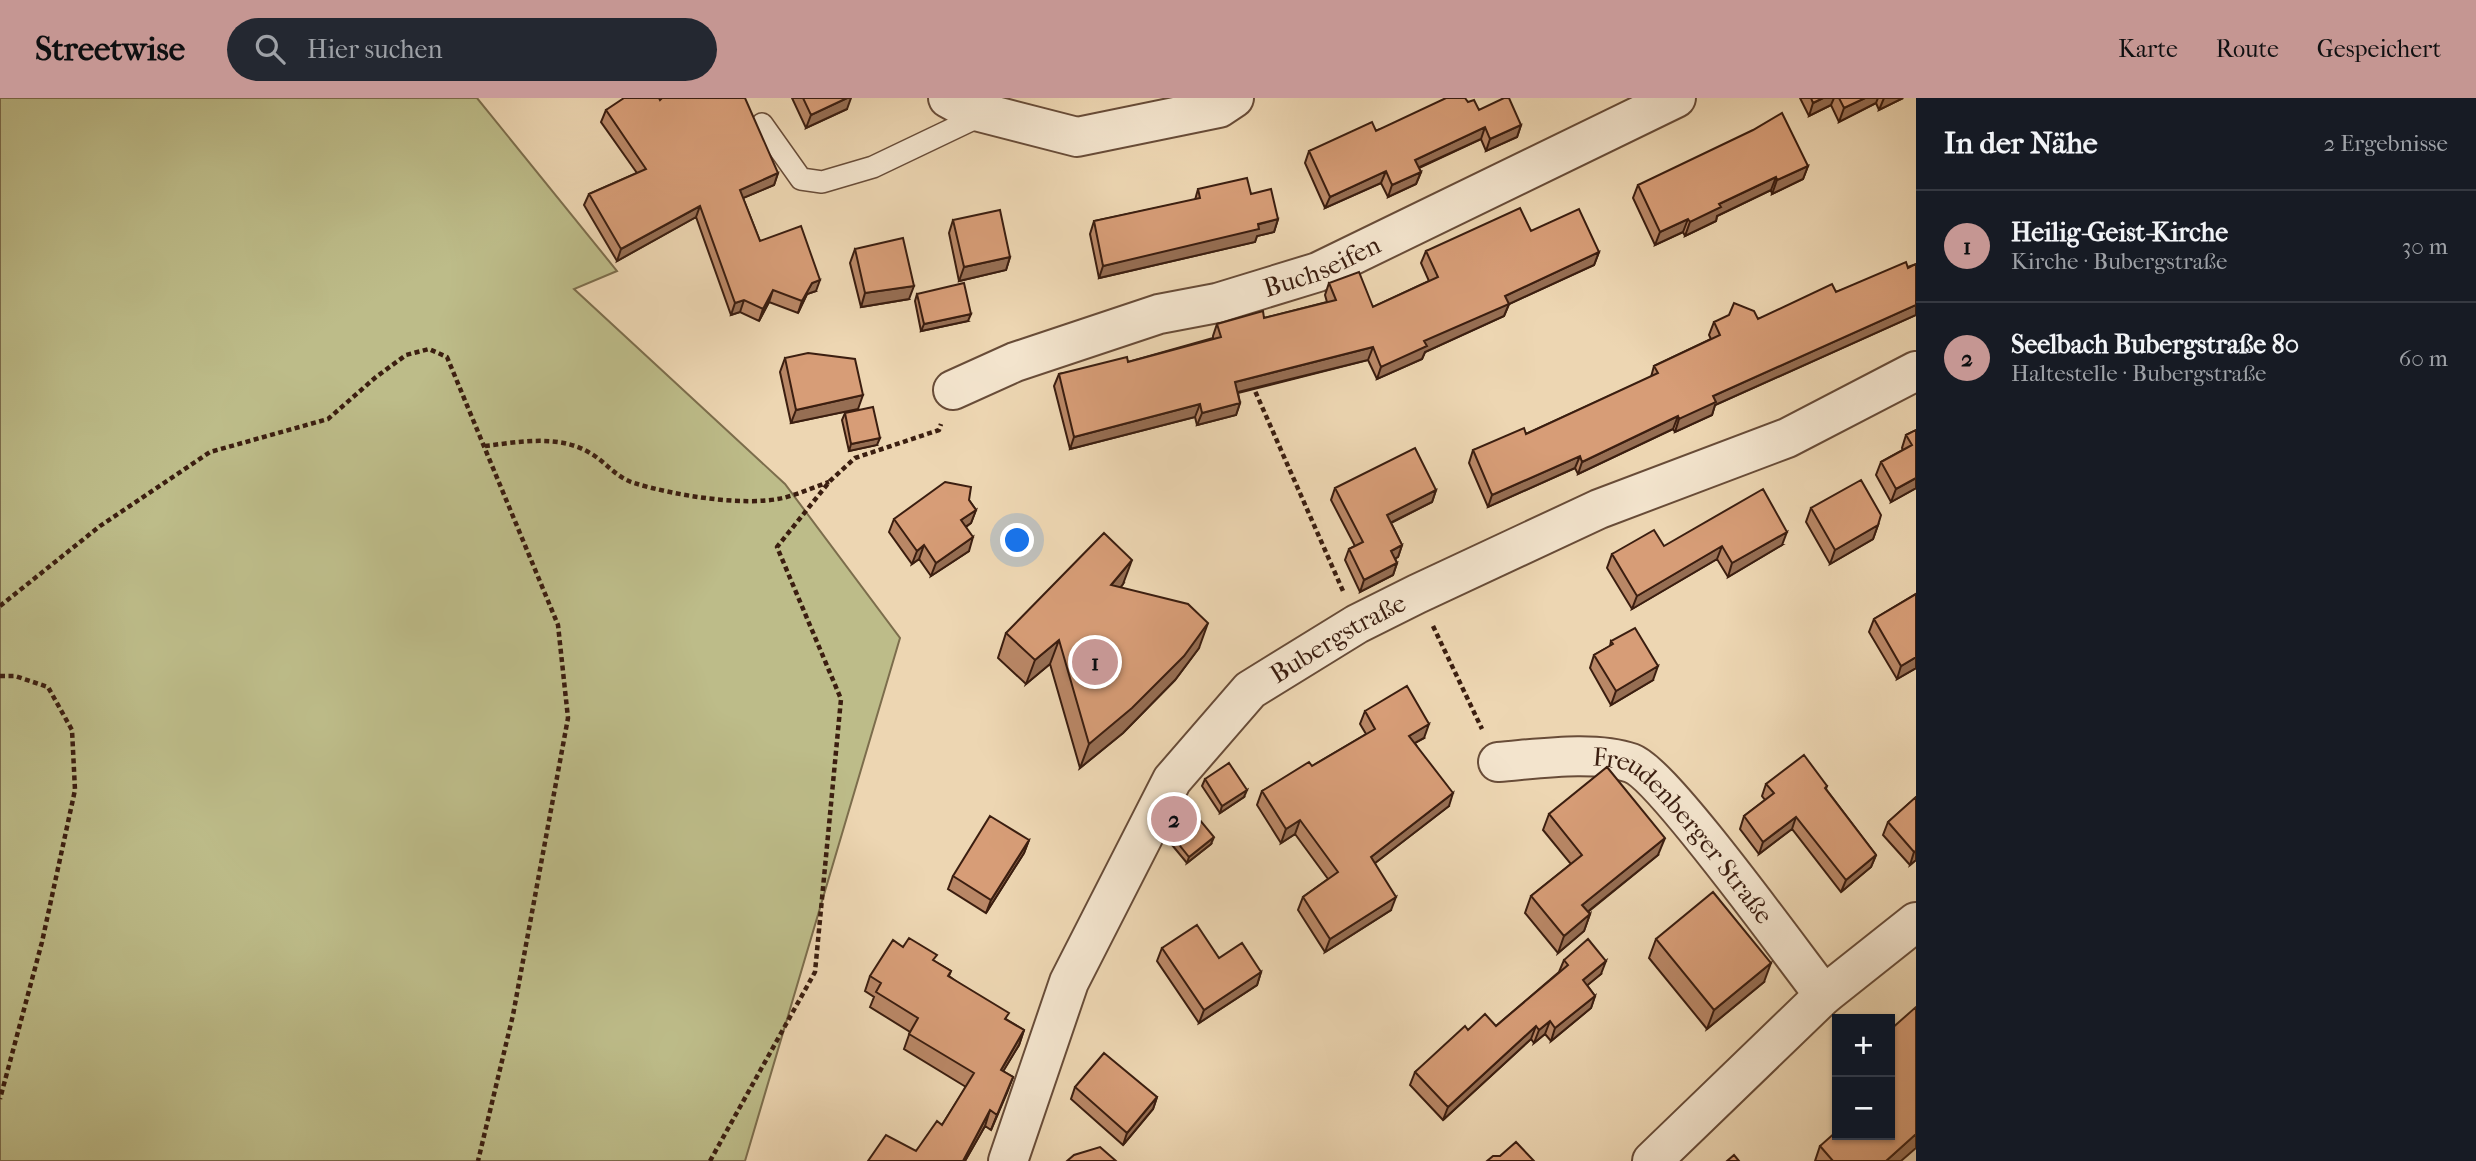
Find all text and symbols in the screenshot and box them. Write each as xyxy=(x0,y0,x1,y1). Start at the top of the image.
search box xyxy=(227,18,717,81)
text: Streetwise xyxy=(35,30,185,69)
icon: search xyxy=(251,30,289,68)
text: Hier suchen xyxy=(307,34,443,65)
text: Karte xyxy=(2118,35,2178,63)
text: Route xyxy=(2216,35,2279,63)
text: Gespeichert xyxy=(2317,35,2441,63)
text: In der Nähe xyxy=(1944,126,2098,161)
text: 2 Ergebnisse xyxy=(2323,130,2448,157)
text: Heilig-Geist-Kirche xyxy=(2011,217,2228,248)
street label: Buchseifen xyxy=(1260,229,1386,304)
text: 1 xyxy=(1963,233,1971,260)
text: 30 m xyxy=(2402,233,2448,260)
text: Kirche · Bubergstraße xyxy=(2011,248,2227,275)
text: Seelbach Bubergstraße 80 xyxy=(2011,329,2299,360)
text: 2 xyxy=(1961,345,1973,372)
text: 60 m xyxy=(2399,345,2448,372)
text: Haltestelle · Bubergstraße xyxy=(2011,360,2266,387)
your location xyxy=(1000,523,1034,557)
street label: Bubergstraße xyxy=(1264,587,1411,690)
pin: 1 xyxy=(1072,636,1118,688)
street label: Freudenberger Straße xyxy=(1591,741,1780,930)
pin: 2 xyxy=(1151,793,1197,845)
map controls xyxy=(1832,1014,1895,1140)
button: + xyxy=(1832,1014,1895,1077)
button: − xyxy=(1832,1077,1895,1140)

